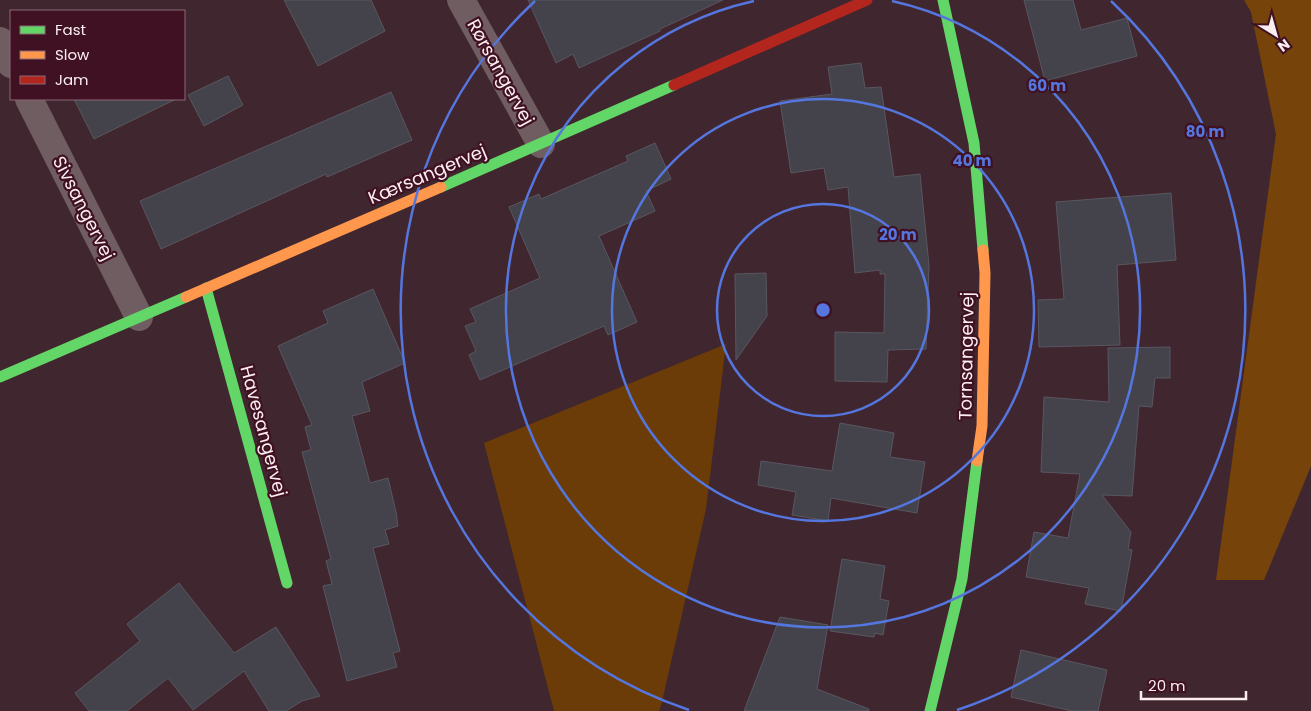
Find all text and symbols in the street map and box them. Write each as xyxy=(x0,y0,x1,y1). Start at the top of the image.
legend xyxy=(10,10,185,100)
north arrow xyxy=(1251,10,1301,60)
street label: Rørsangervej xyxy=(461,14,541,130)
text: Fast xyxy=(55,19,86,40)
text: N xyxy=(1274,34,1294,57)
text: Slow xyxy=(55,44,90,65)
text: Jam xyxy=(55,69,89,90)
text: 60 m xyxy=(1028,75,1066,96)
text: 80 m xyxy=(1186,121,1224,142)
street label: Kærsangervej xyxy=(364,138,490,210)
text: 40 m xyxy=(952,150,992,171)
street label: Sivsangervej xyxy=(47,152,121,264)
text: 20 m xyxy=(879,224,917,245)
street label: Tornsangervej xyxy=(952,292,980,420)
centre of rings xyxy=(814,301,832,319)
street label: Havesangervej xyxy=(234,363,294,499)
scale bar xyxy=(1141,668,1246,700)
text: 20 m xyxy=(1148,675,1186,696)

